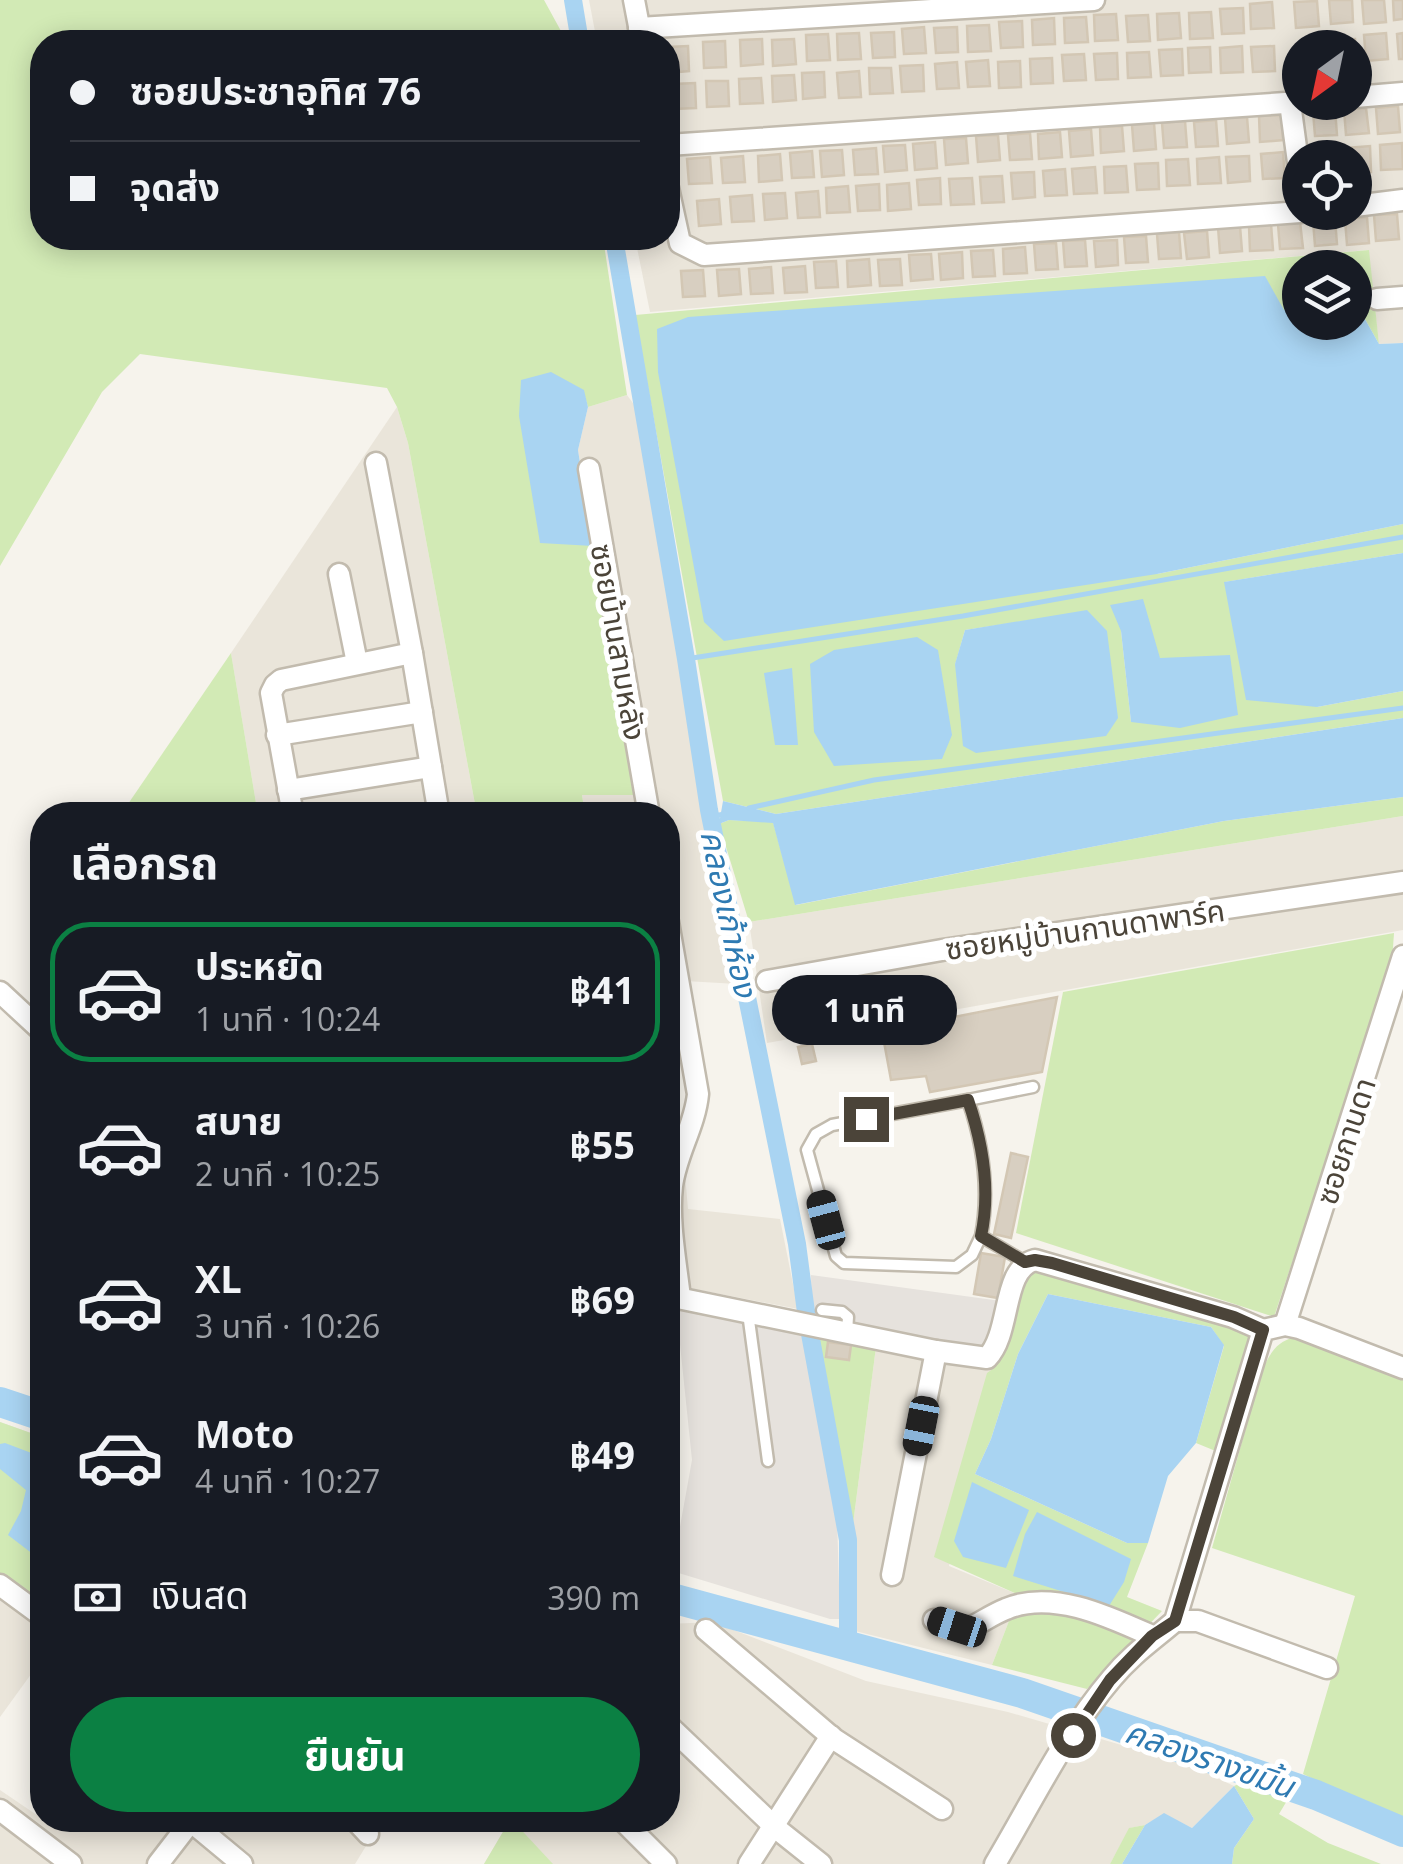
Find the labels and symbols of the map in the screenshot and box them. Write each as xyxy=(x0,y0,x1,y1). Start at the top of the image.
north arrow xyxy=(1282,30,1372,120)
street label: ซอยบ้านสามหลัง xyxy=(582,540,656,744)
water label: คลองเก้าห้อง xyxy=(691,826,769,1002)
street label: ซอยหมู่บ้านกานดาพาร์ค xyxy=(943,889,1227,969)
callout: 1 นาที xyxy=(774,974,958,1044)
street label: ซอยกานดา xyxy=(1305,1072,1385,1210)
route end xyxy=(844,1097,889,1142)
car xyxy=(804,1187,848,1253)
car xyxy=(901,1394,941,1458)
car xyxy=(924,1603,990,1651)
water label: คลองรางขมิ้น xyxy=(1120,1709,1302,1808)
route start xyxy=(1051,1713,1096,1758)

